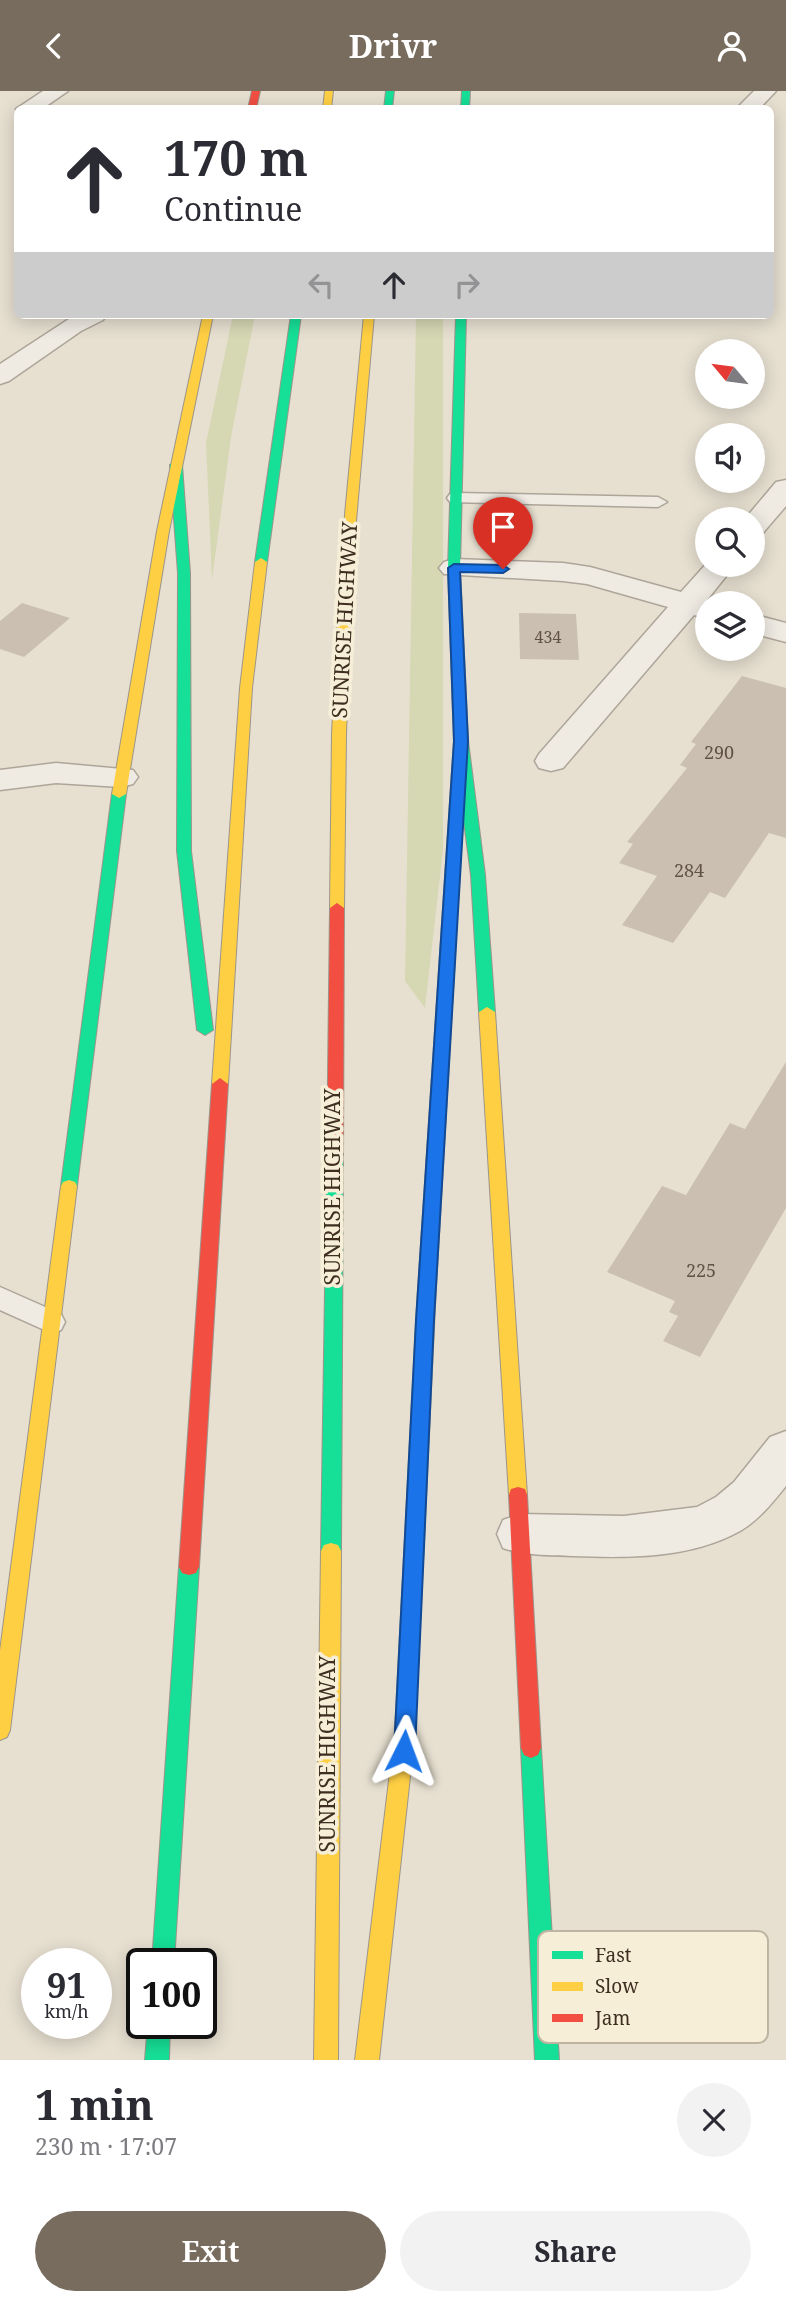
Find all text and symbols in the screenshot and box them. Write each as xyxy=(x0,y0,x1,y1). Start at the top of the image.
text: Drivr xyxy=(349,24,437,67)
icon: back xyxy=(35,27,73,65)
icon: person xyxy=(713,27,751,65)
text: 170 m xyxy=(164,124,308,190)
icon: ahead xyxy=(49,133,140,224)
text: Continue xyxy=(164,187,302,230)
icon: left xyxy=(302,266,340,304)
icon: ahead xyxy=(375,266,413,304)
icon: right xyxy=(448,266,486,304)
north arrow xyxy=(695,339,765,409)
map controls xyxy=(695,339,765,661)
button: sound xyxy=(695,423,765,493)
pin xyxy=(473,497,533,569)
button: search xyxy=(695,507,765,577)
icon: arrive xyxy=(484,508,522,546)
street label: SUNRISE HIGHWAY xyxy=(325,520,363,719)
button: layers xyxy=(695,591,765,661)
house number: 434 xyxy=(535,626,561,648)
house number: 290 xyxy=(704,740,734,764)
house number: 284 xyxy=(674,858,704,882)
street label: SUNRISE HIGHWAY xyxy=(318,1088,346,1285)
house number: 225 xyxy=(686,1258,716,1282)
street label: SUNRISE HIGHWAY xyxy=(313,1655,341,1852)
position arrow xyxy=(367,1714,441,1788)
legend xyxy=(538,1931,768,2043)
text: Fast xyxy=(595,1942,632,1968)
speed limit sign: 100 xyxy=(126,1948,217,2039)
text: 91 xyxy=(47,1961,86,2008)
text: Slow xyxy=(595,1973,639,1999)
text: km/h xyxy=(44,1999,89,2023)
text: Jam xyxy=(594,2005,630,2031)
text: 1 min xyxy=(35,2075,154,2132)
button: close xyxy=(677,2083,751,2157)
text: 230 m · 17:07 xyxy=(35,2130,177,2162)
button: Exit xyxy=(35,2211,386,2291)
button: Share xyxy=(400,2211,751,2291)

